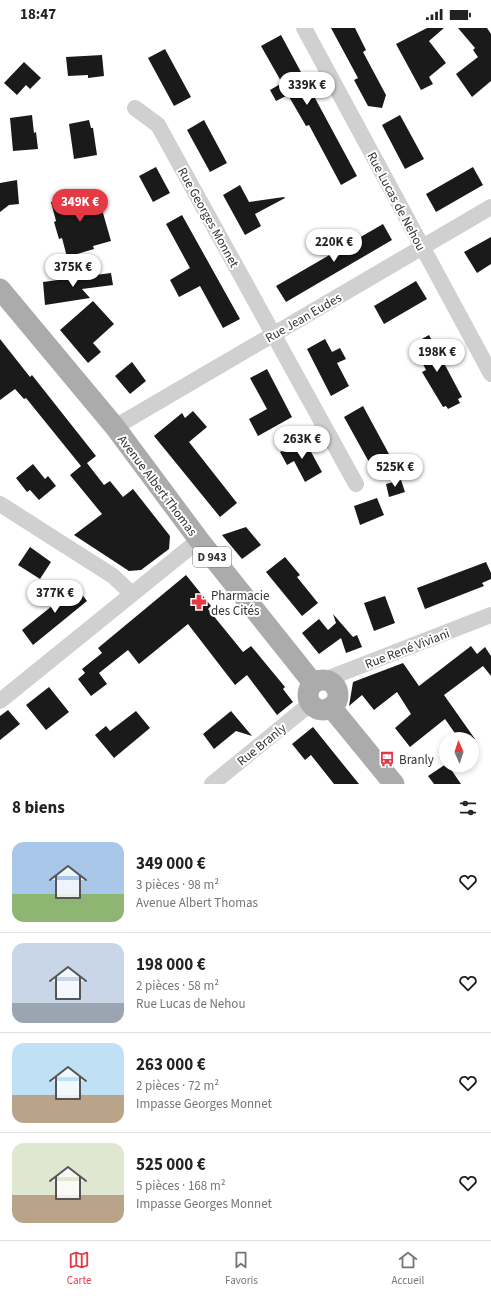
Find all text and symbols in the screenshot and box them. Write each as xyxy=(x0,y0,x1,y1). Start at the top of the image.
text: 18:47 xyxy=(20,4,56,25)
pin: 339K € xyxy=(274,72,340,106)
text: 339K € xyxy=(288,76,326,94)
street label: Rue Lucas de Nehou xyxy=(362,149,430,254)
street label: Rue Georges Monnet xyxy=(173,164,243,271)
pin: 349K € xyxy=(47,189,113,223)
text: 349K € xyxy=(61,193,99,211)
pin: 220K € xyxy=(301,229,367,263)
text: 220K € xyxy=(315,233,353,251)
pin: 375K € xyxy=(40,254,106,288)
text: 375K € xyxy=(54,258,92,276)
street label: Rue Jean Eudes xyxy=(262,288,345,347)
pin: 198K € xyxy=(404,339,470,373)
text: 198K € xyxy=(418,343,456,361)
pin: 263K € xyxy=(269,426,335,460)
text: 263K € xyxy=(283,430,321,448)
street label: Avenue Albert Thomas xyxy=(113,431,201,540)
pin: 525K € xyxy=(362,454,428,488)
text: 525K € xyxy=(376,458,414,476)
road number: D 943 xyxy=(193,547,231,567)
pin: 377K € xyxy=(22,580,88,614)
text: 377K € xyxy=(36,584,74,602)
place label: Pharmacie des Cités xyxy=(211,587,269,620)
pharmacy icon: Pharmacie des Cités xyxy=(190,593,208,611)
street label: Rue René Viviani xyxy=(362,625,452,673)
street label: Rue Branly xyxy=(233,719,290,770)
north arrow xyxy=(439,732,479,772)
map controls xyxy=(439,732,479,772)
bus stop icon: Branly xyxy=(378,750,396,768)
place label: Branly xyxy=(399,751,434,769)
text: 8 biens xyxy=(12,796,65,820)
icon: filters xyxy=(457,797,479,819)
text: 349 000 € xyxy=(136,852,206,876)
icon: home xyxy=(44,858,92,906)
icon: heart xyxy=(457,871,479,893)
text: 3 pièces · 98 m² xyxy=(136,876,219,894)
text: Avenue Albert Thomas xyxy=(136,894,258,912)
text: 198 000 € xyxy=(136,953,206,977)
icon: home xyxy=(44,959,92,1007)
icon: heart xyxy=(457,972,479,994)
text: 2 pièces · 58 m² xyxy=(136,977,219,995)
text: Rue Lucas de Nehou xyxy=(136,995,246,1013)
text: 263 000 € xyxy=(136,1053,206,1077)
icon: home xyxy=(44,1059,92,1107)
icon: heart xyxy=(457,1072,479,1094)
text: 2 pièces · 72 m² xyxy=(136,1077,219,1095)
text: Impasse Georges Monnet xyxy=(136,1095,272,1113)
text: 525 000 € xyxy=(136,1153,206,1177)
icon: home xyxy=(44,1159,92,1207)
icon: heart xyxy=(457,1172,479,1194)
text: 5 pièces · 168 m² xyxy=(136,1177,225,1195)
text: Impasse Georges Monnet xyxy=(136,1195,272,1213)
tab: Carte xyxy=(67,1249,91,1288)
tab: Favoris xyxy=(225,1249,258,1288)
tab: Accueil xyxy=(391,1249,424,1288)

